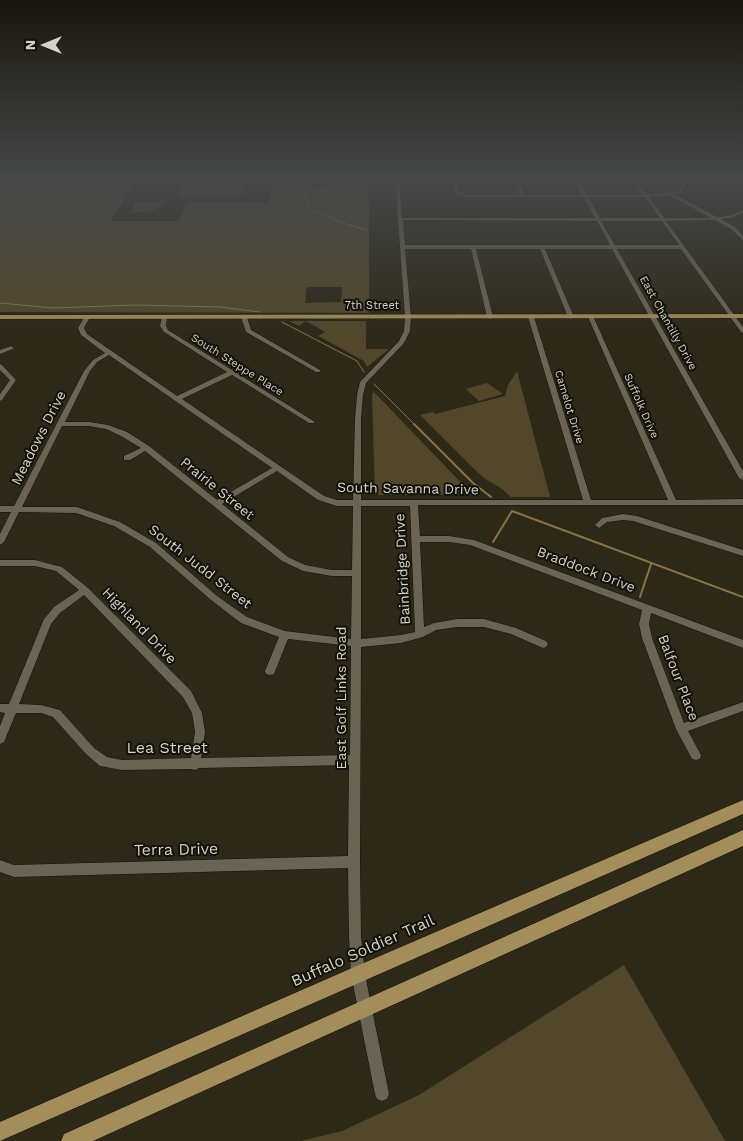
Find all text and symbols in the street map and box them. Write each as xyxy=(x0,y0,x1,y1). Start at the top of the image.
north arrow xyxy=(20,20,70,70)
text: N xyxy=(22,40,38,50)
street label: East Chantilly Drive xyxy=(637,274,699,372)
street label: 7th Street xyxy=(345,299,399,313)
street label: South Steppe Place xyxy=(188,331,286,399)
street label: Camelot Drive xyxy=(552,369,586,445)
street label: Suffolk Drive xyxy=(621,372,661,440)
street label: Meadows Drive xyxy=(8,388,70,488)
street label: Prairie Street xyxy=(177,454,257,524)
street label: South Savanna Drive xyxy=(337,479,479,499)
street label: Bainbridge Drive xyxy=(392,513,414,625)
street label: South Judd Street xyxy=(145,522,255,612)
street label: Braddock Drive xyxy=(534,544,638,596)
street label: Highland Drive xyxy=(98,584,180,668)
street label: East Golf Links Road xyxy=(334,627,350,769)
street label: Balfour Place xyxy=(654,633,702,723)
street label: Lea Street xyxy=(126,738,208,758)
street label: Terra Drive xyxy=(134,840,218,860)
street label: Buffalo Soldier Trail xyxy=(288,911,438,991)

